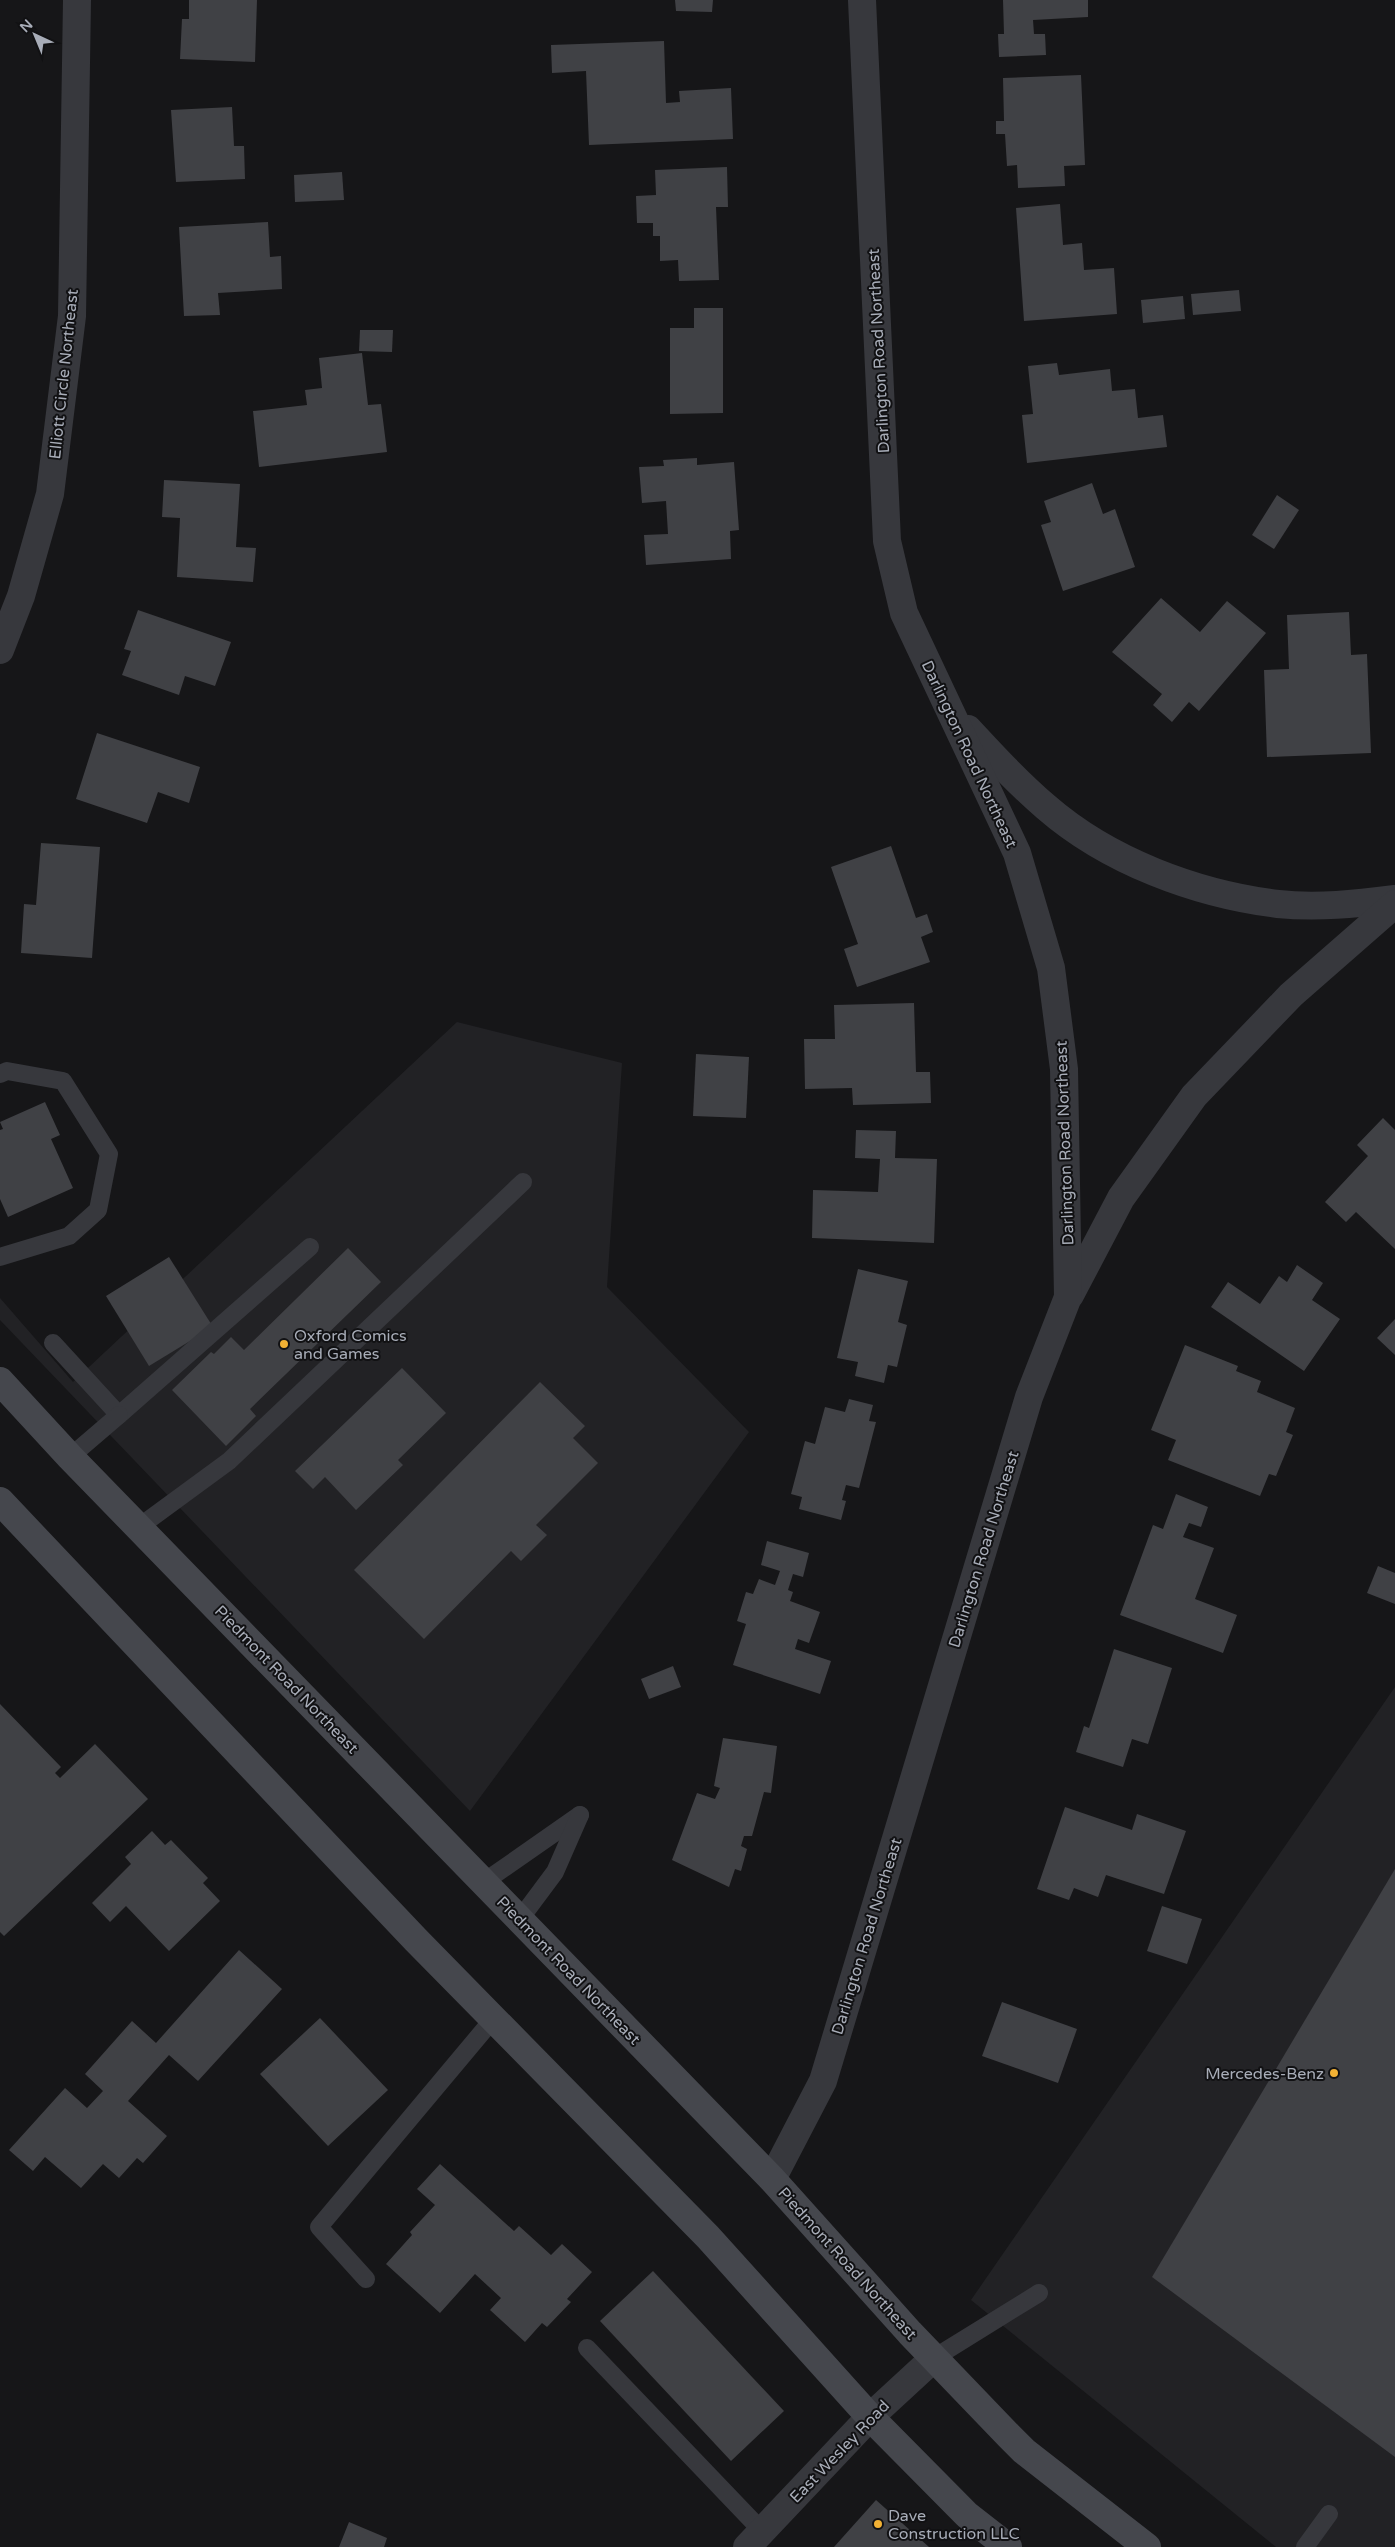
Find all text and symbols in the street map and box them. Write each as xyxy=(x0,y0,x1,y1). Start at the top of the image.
north arrow xyxy=(10,10,60,60)
text: N xyxy=(16,16,36,36)
street label: Darlington Road Northeast xyxy=(864,248,894,454)
street label: Elliott Circle Northeast xyxy=(45,288,83,460)
street label: Darlington Road Northeast xyxy=(917,657,1021,852)
street label: Darlington Road Northeast xyxy=(1051,1040,1079,1246)
place label: Oxford Comics and Games xyxy=(294,1326,407,1364)
marker: Oxford Comics and Games xyxy=(278,1338,290,1350)
street label: Darlington Road Northeast xyxy=(944,1448,1023,1650)
street label: Piedmont Road Northeast xyxy=(210,1601,362,1758)
street label: Darlington Road Northeast xyxy=(827,1835,906,2037)
street label: Piedmont Road Northeast xyxy=(492,1892,644,2049)
place label: Mercedes-Benz xyxy=(1205,2064,1324,2084)
marker: Mercedes-Benz xyxy=(1328,2067,1340,2079)
street label: Piedmont Road Northeast xyxy=(773,2183,921,2344)
street label: East Wesley Road xyxy=(786,2396,894,2507)
place label: Dave Construction LLC xyxy=(888,2506,1020,2544)
marker: Dave Construction LLC xyxy=(872,2518,884,2530)

